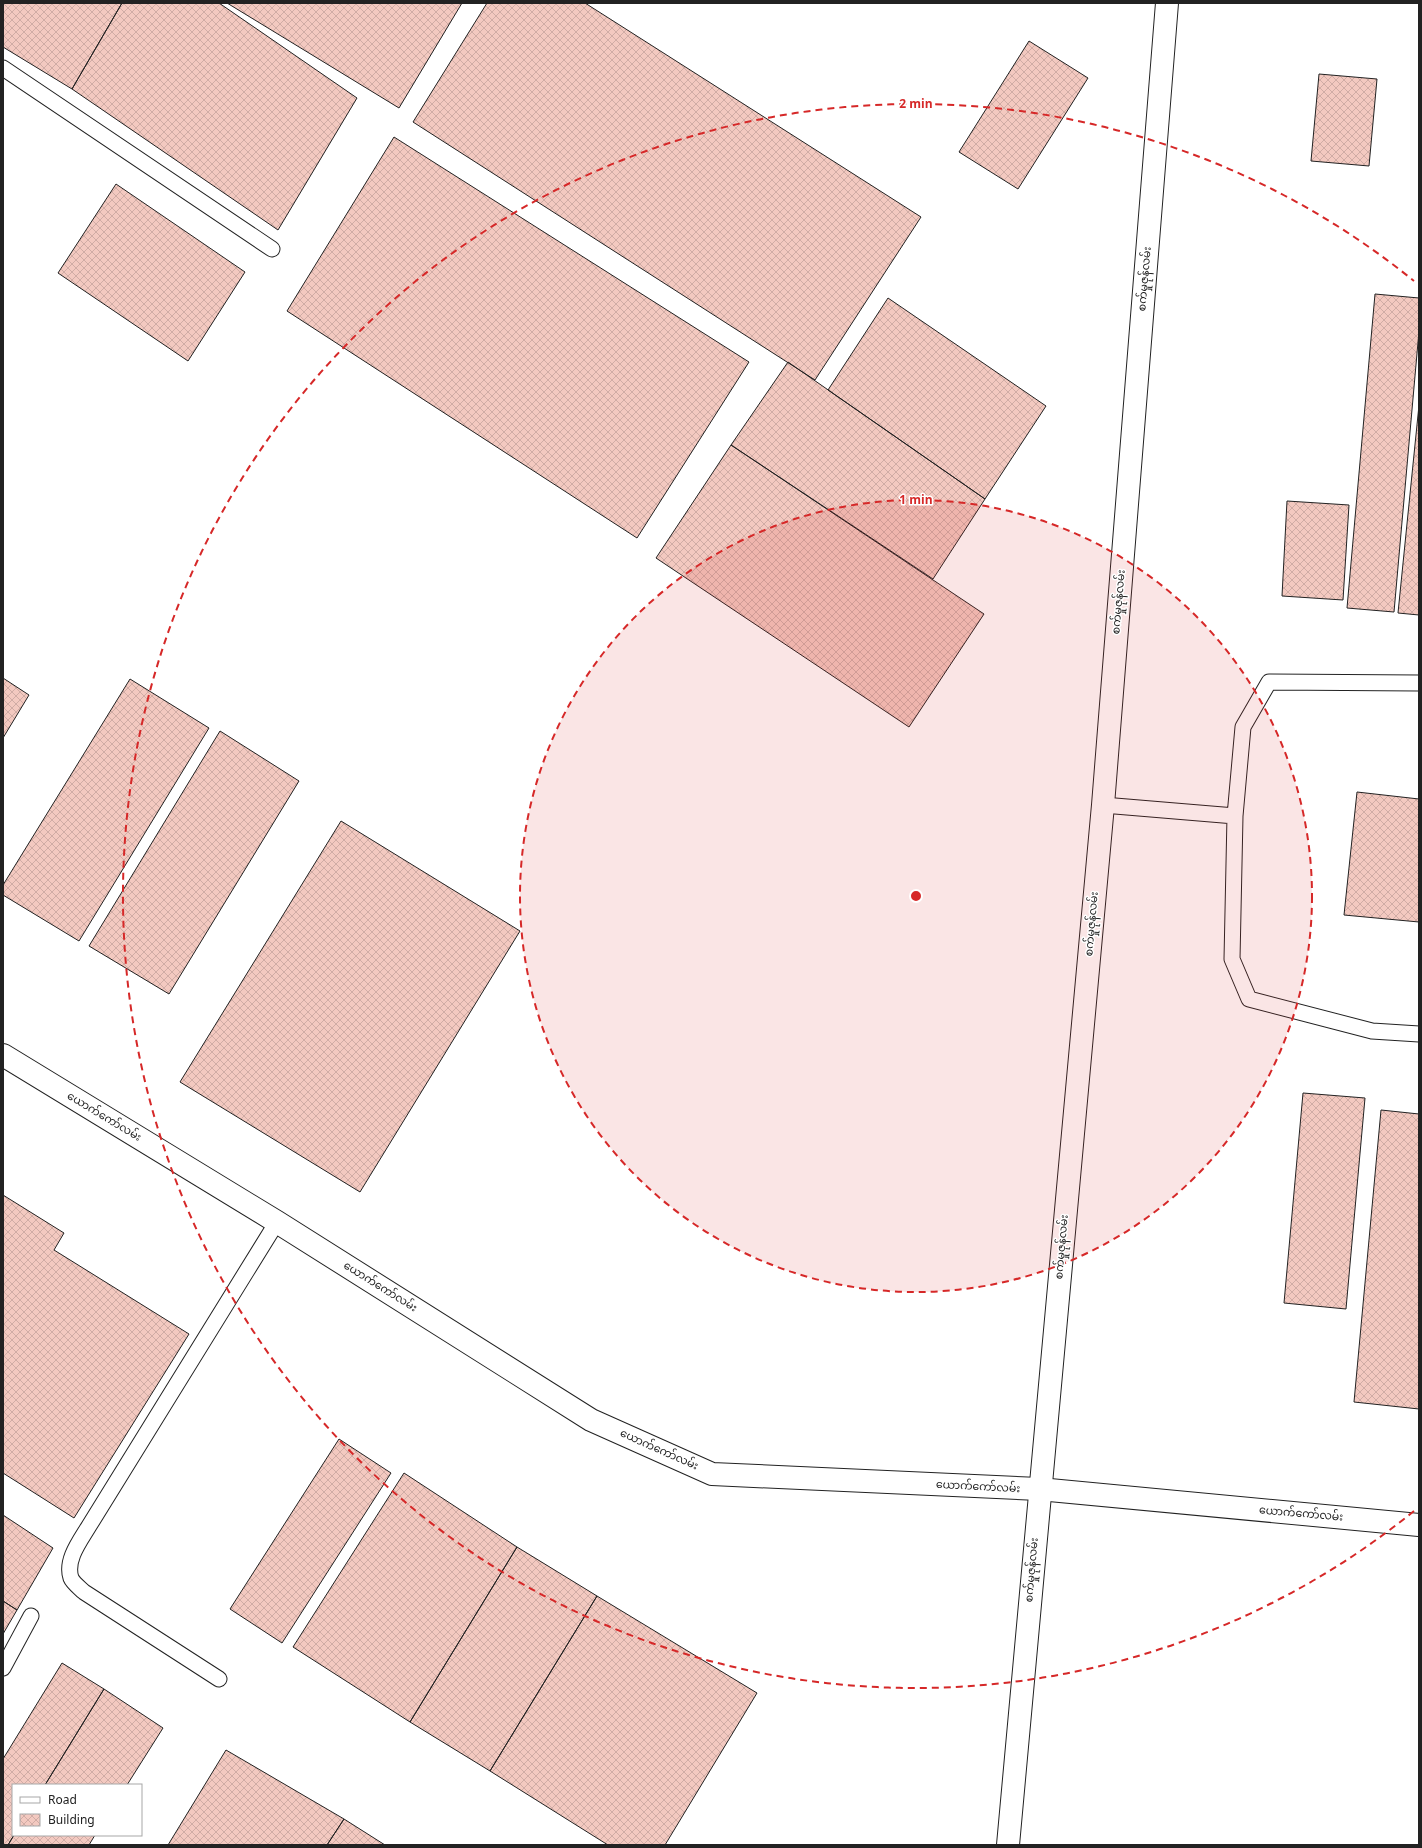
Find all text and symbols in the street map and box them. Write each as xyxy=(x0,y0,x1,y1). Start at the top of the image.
text: 2 min xyxy=(899,92,933,118)
street label: စက်မှုဇုန်လမ်း xyxy=(1130,246,1160,312)
text: 1 min xyxy=(899,488,933,514)
street label: စက်မှုဇုန်လမ်း xyxy=(1104,569,1134,635)
centre of rings xyxy=(909,889,923,903)
street label: စက်မှုဇုန်လမ်း xyxy=(1077,891,1107,957)
street label: ယောက်ကော်လမ်း xyxy=(62,1085,146,1149)
street label: စက်မှုဇုန်လမ်း xyxy=(1047,1214,1077,1280)
street label: ယောက်ကော်လမ်း xyxy=(338,1254,422,1320)
street label: ယောက်ကော်လမ်း xyxy=(616,1422,703,1478)
street label: ယောက်ကော်လမ်း xyxy=(935,1473,1021,1501)
street label: ယောက်ကော်လမ်း xyxy=(1258,1498,1344,1530)
street label: စက်မှုဇုန်လမ်း xyxy=(1017,1537,1047,1603)
legend xyxy=(12,1784,142,1836)
text: Road xyxy=(48,1788,77,1814)
text: Building xyxy=(48,1808,95,1834)

